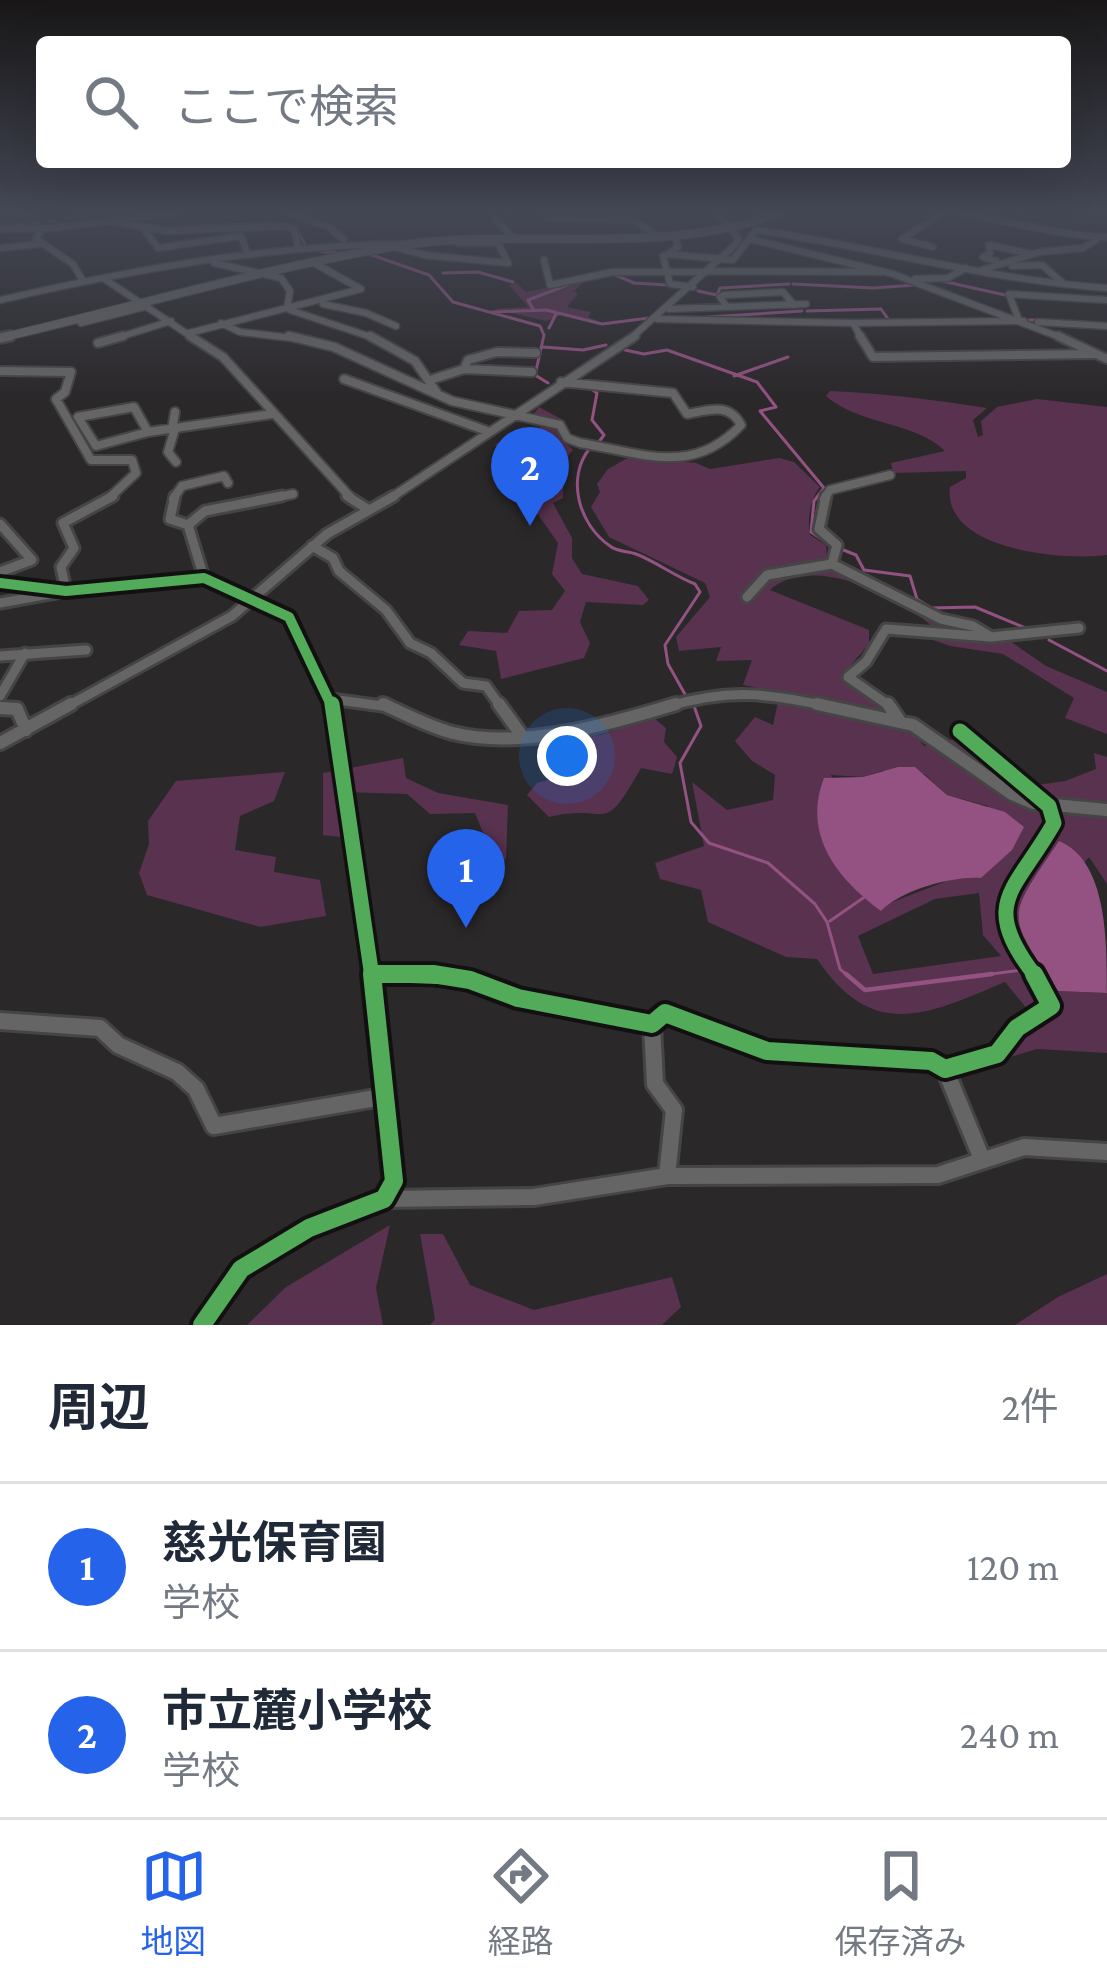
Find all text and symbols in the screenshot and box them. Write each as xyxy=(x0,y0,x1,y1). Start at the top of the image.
search box xyxy=(36,36,1071,168)
icon: search xyxy=(78,69,144,135)
text: ここで検索 xyxy=(174,82,399,132)
pin: 2 xyxy=(491,427,569,526)
your location xyxy=(537,726,597,786)
pin: 1 xyxy=(427,829,505,928)
text: 周辺 xyxy=(48,1379,150,1436)
text: 2件 xyxy=(1001,1385,1059,1428)
text: 慈光保育園 xyxy=(162,1518,387,1568)
text: 1 xyxy=(80,1545,94,1588)
text: 120 m xyxy=(967,1545,1059,1588)
text: 学校 xyxy=(162,1581,240,1624)
text: 市立麓小学校 xyxy=(162,1686,432,1736)
text: 2 xyxy=(77,1713,97,1756)
text: 240 m xyxy=(960,1713,1059,1756)
text: 学校 xyxy=(162,1749,240,1792)
tab: 地図 xyxy=(141,1843,207,1963)
tab: 経路 xyxy=(488,1843,554,1963)
tab: 保存済み xyxy=(835,1843,967,1963)

